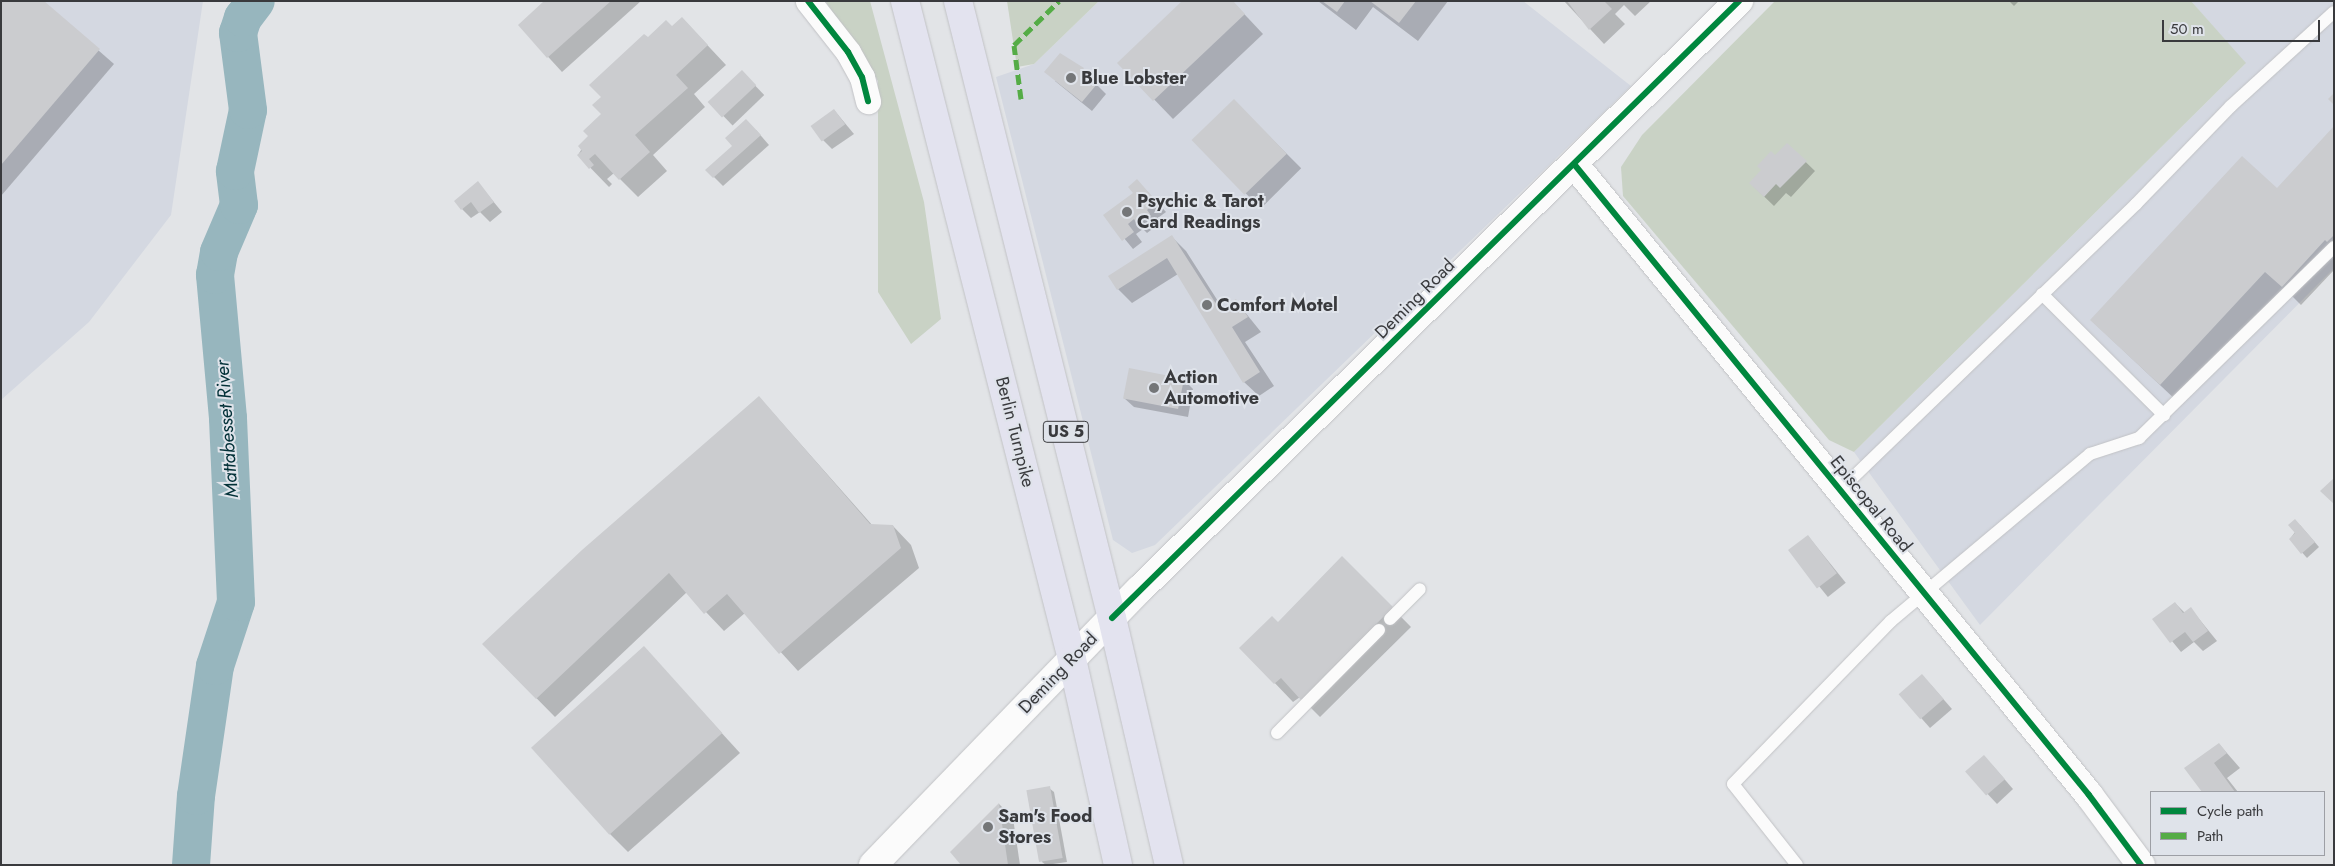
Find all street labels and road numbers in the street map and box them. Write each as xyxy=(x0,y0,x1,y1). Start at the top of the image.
street label: Deming Road xyxy=(1371,255,1459,343)
street label: Berlin Turnpike xyxy=(991,375,1039,489)
road number: US 5 xyxy=(1042,418,1090,446)
street label: Episcopal Road xyxy=(1826,451,1916,557)
street label: Deming Road xyxy=(1014,628,1102,718)

